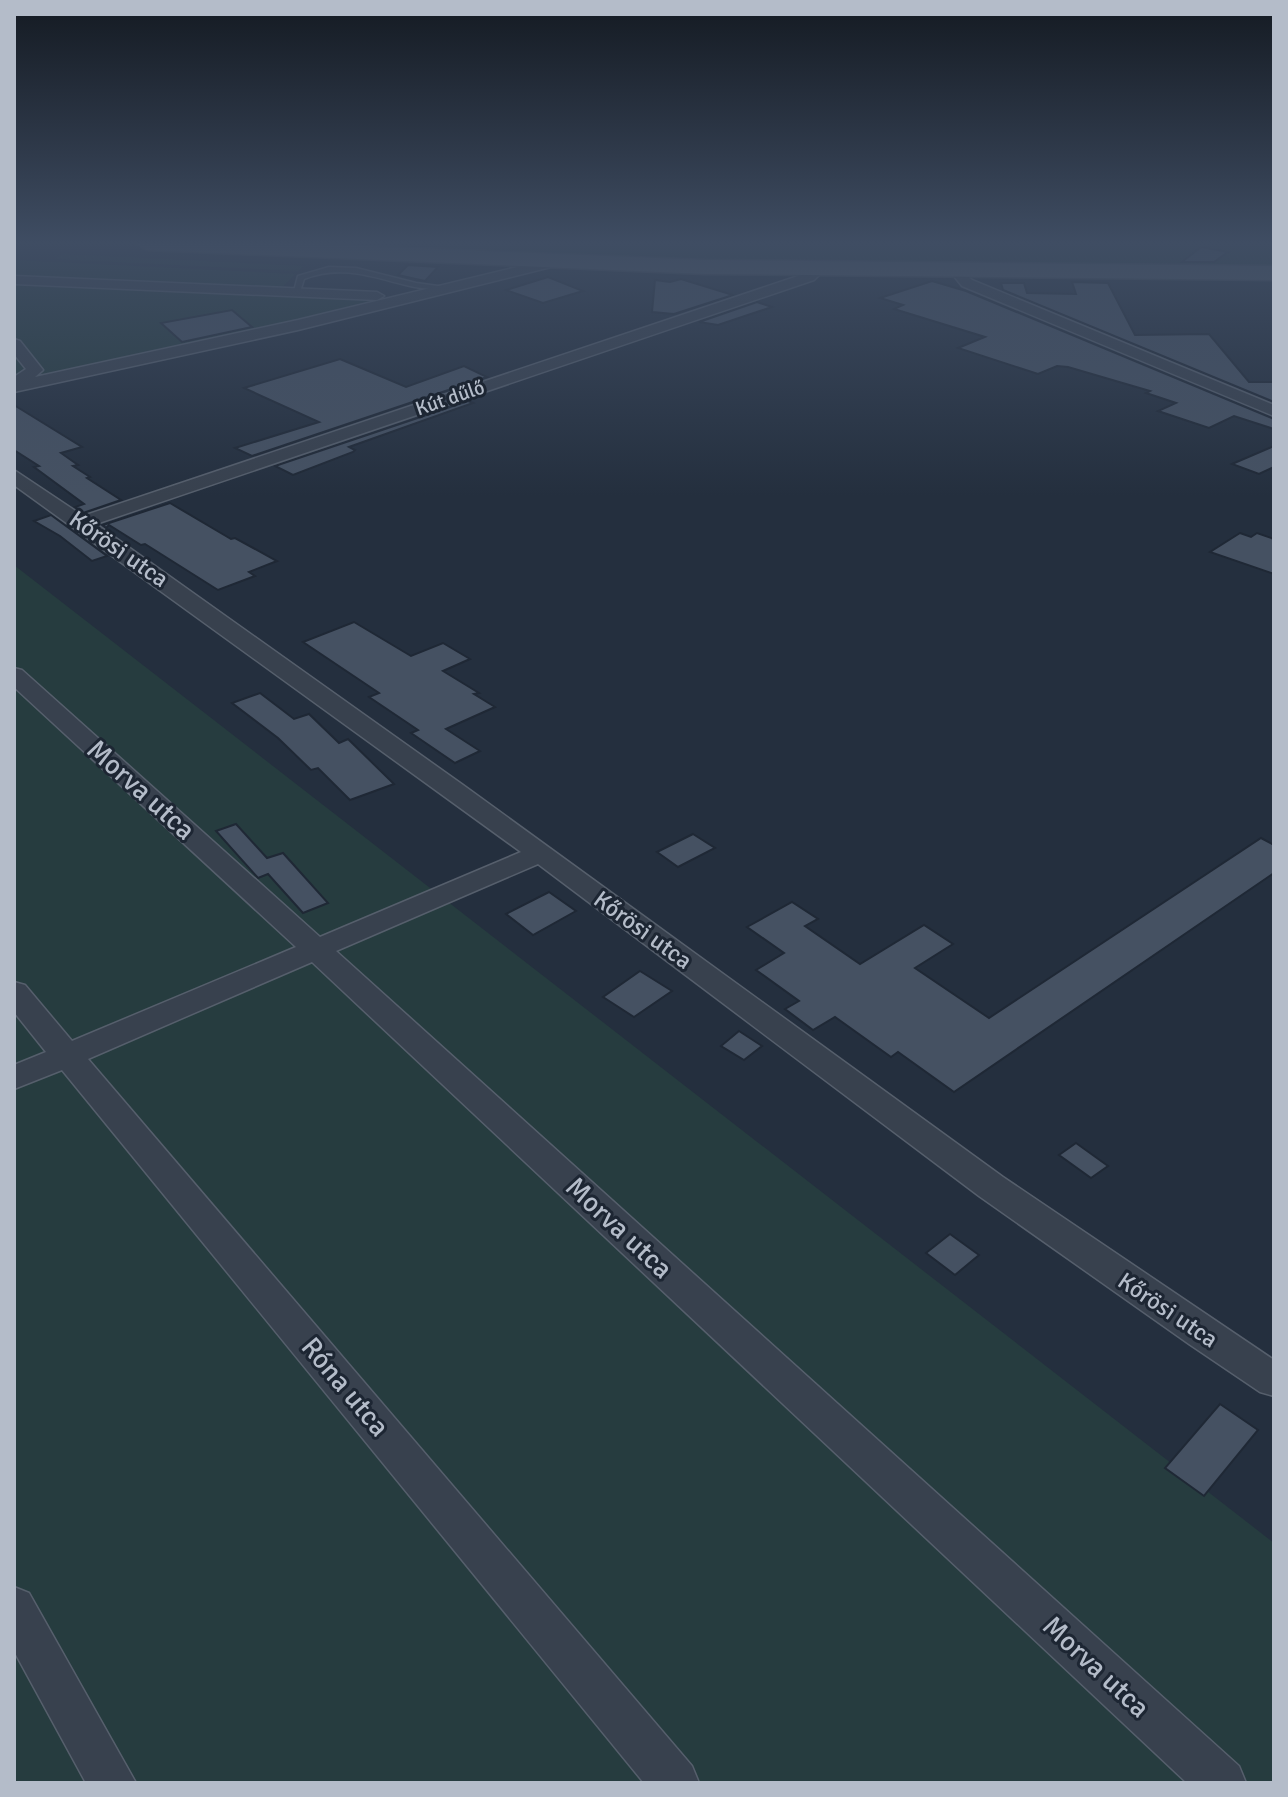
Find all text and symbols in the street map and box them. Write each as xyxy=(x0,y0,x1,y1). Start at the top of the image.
street label: Kút dűlő xyxy=(412,375,488,421)
street label: Kőrösi utca xyxy=(64,504,174,594)
street label: Morva utca xyxy=(80,733,202,847)
street label: Kőrösi utca xyxy=(588,884,698,976)
street label: Morva utca xyxy=(559,1170,679,1286)
street label: Kőrösi utca xyxy=(1112,1266,1224,1354)
street label: Róna utca xyxy=(294,1331,396,1443)
street label: Morva utca xyxy=(1036,1609,1156,1725)

